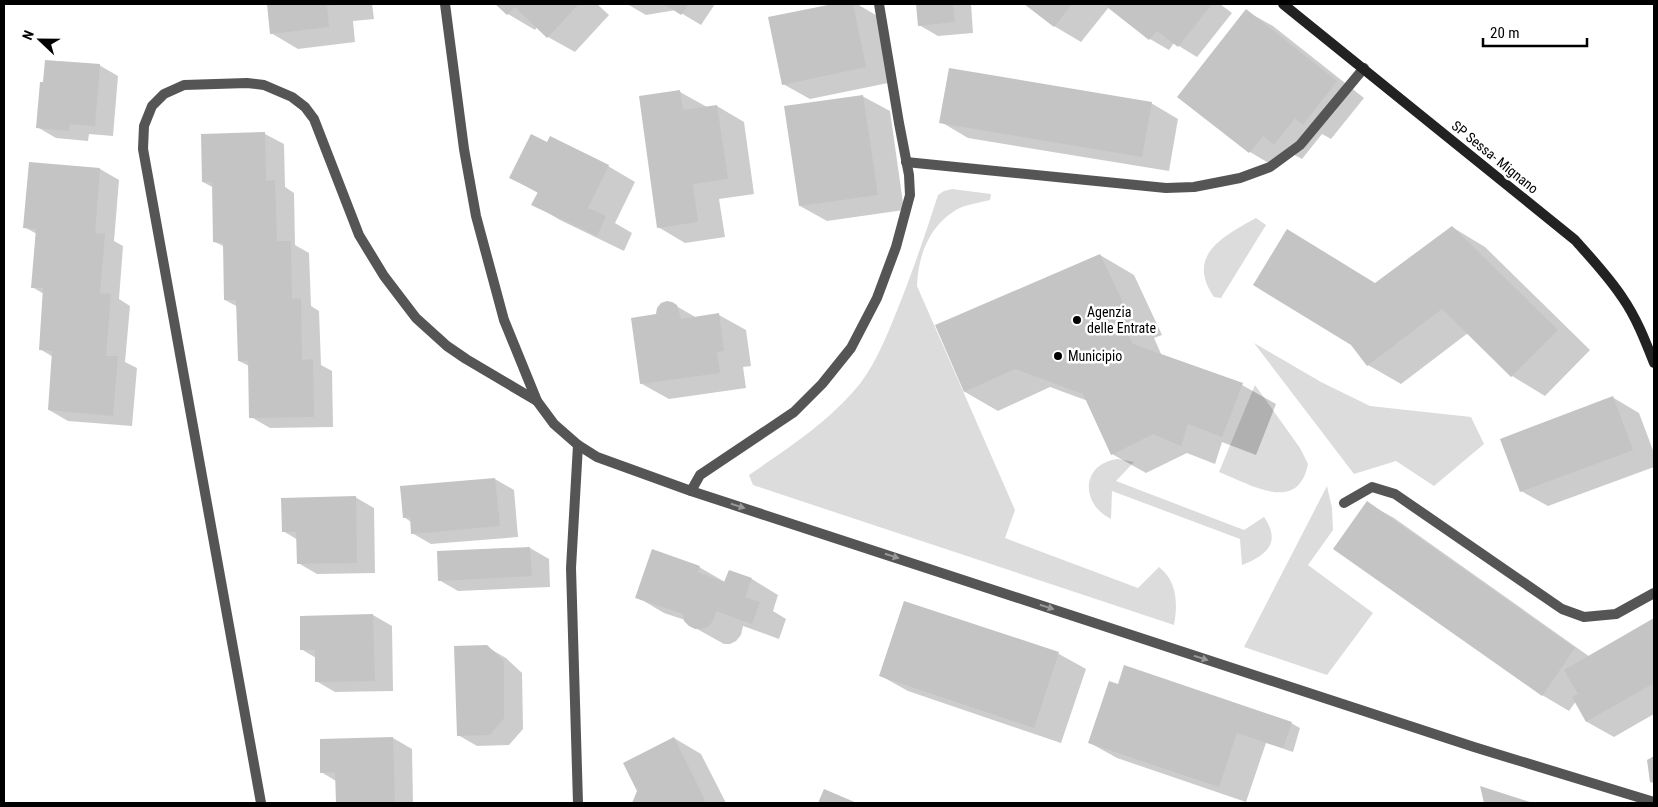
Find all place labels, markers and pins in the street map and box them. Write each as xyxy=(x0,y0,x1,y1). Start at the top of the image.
place label: Agenzia delle Entrate xyxy=(1087,304,1156,336)
marker: Agenzia delle Entrate xyxy=(1071,314,1083,326)
place label: Municipio xyxy=(1068,348,1122,364)
marker: Municipio xyxy=(1052,350,1064,362)

